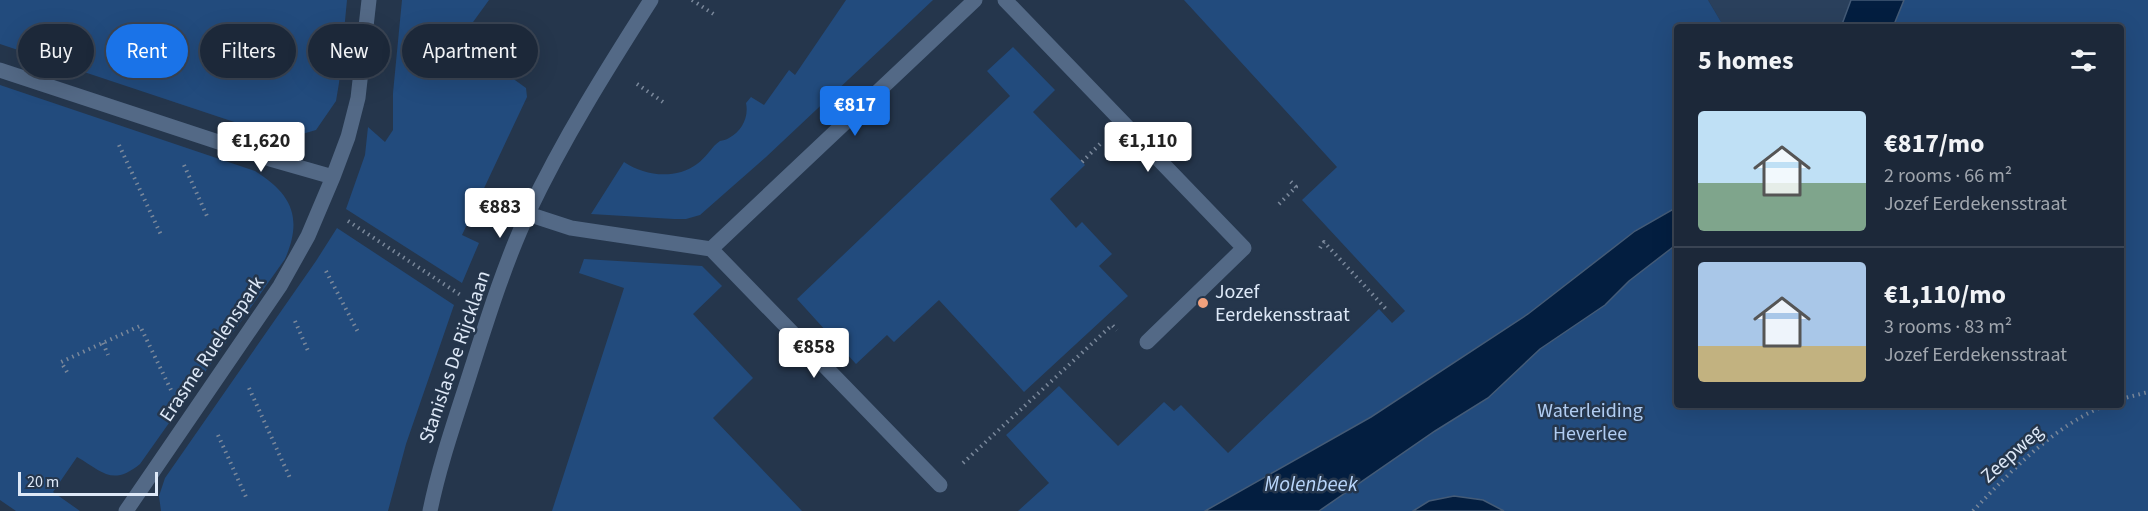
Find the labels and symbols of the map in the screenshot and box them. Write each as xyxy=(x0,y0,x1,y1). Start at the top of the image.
pin: €817 xyxy=(819,86,891,137)
pin: €1,620 xyxy=(212,122,310,173)
pin: €1,110 xyxy=(1099,122,1197,173)
pin: €883 xyxy=(464,188,536,239)
street label: Stanislas De Rijcklaan xyxy=(412,267,498,447)
street label: Erasme Ruelenspark xyxy=(153,271,271,427)
place label: Jozef Eerdekensstraat xyxy=(1215,278,1350,329)
marker: Jozef Eerdekensstraat xyxy=(1196,296,1210,310)
pin: €858 xyxy=(778,328,850,379)
park label: Waterleiding Heverlee xyxy=(1537,397,1643,448)
street label: Zeepweg xyxy=(1975,418,2049,490)
scale bar xyxy=(18,469,158,496)
water label: Molenbeek xyxy=(1264,469,1359,499)

